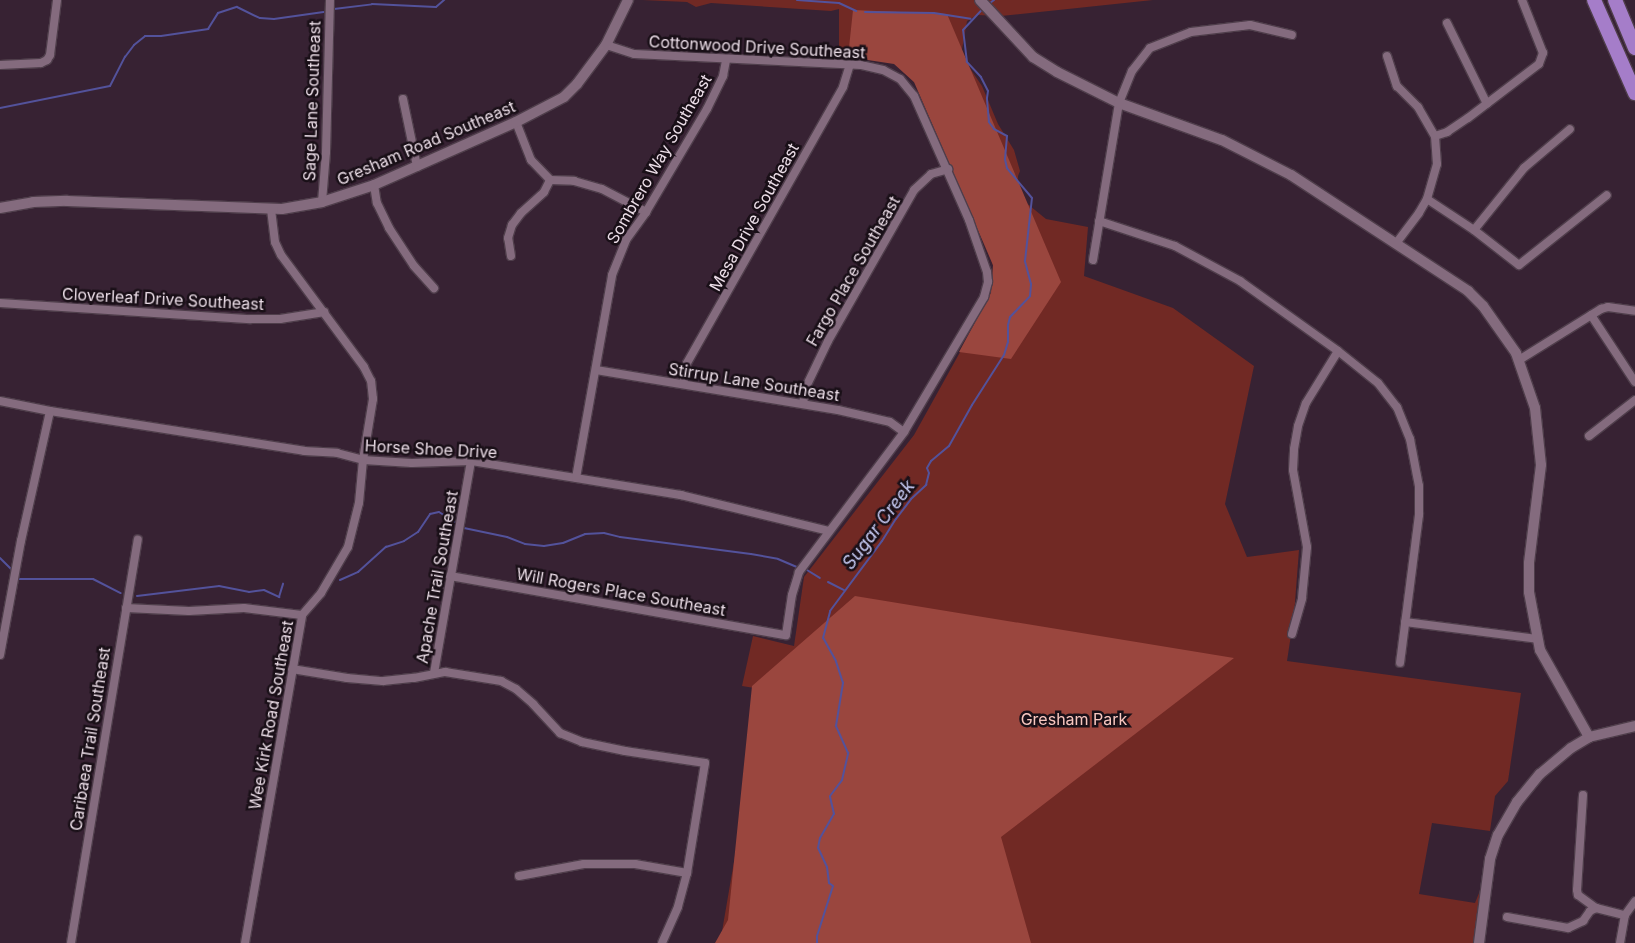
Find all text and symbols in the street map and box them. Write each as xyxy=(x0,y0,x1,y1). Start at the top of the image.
street label: Sage Lane Southeast xyxy=(300,21,324,181)
street label: Cottonwood Drive Southeast xyxy=(648,32,866,62)
street label: Sombrero Way Southeast xyxy=(603,71,715,247)
street label: Gresham Road Southeast xyxy=(334,97,518,189)
street label: Mesa Drive Southeast xyxy=(705,140,803,294)
street label: Fargo Place Southeast xyxy=(802,193,904,349)
street label: Cloverleaf Drive Southeast xyxy=(62,284,264,314)
street label: Stirrup Lane Southeast xyxy=(667,359,841,405)
street label: Horse Shoe Drive xyxy=(364,436,498,462)
water label: Sugar Creek xyxy=(838,476,920,574)
street label: Apache Trail Southeast xyxy=(412,489,462,665)
street label: Will Rogers Place Southeast xyxy=(515,564,727,620)
street label: Wee Kirk Road Southeast xyxy=(245,619,297,811)
street label: Caribaea Trail Southeast xyxy=(66,646,114,832)
park label: Gresham Park xyxy=(1021,709,1127,729)

